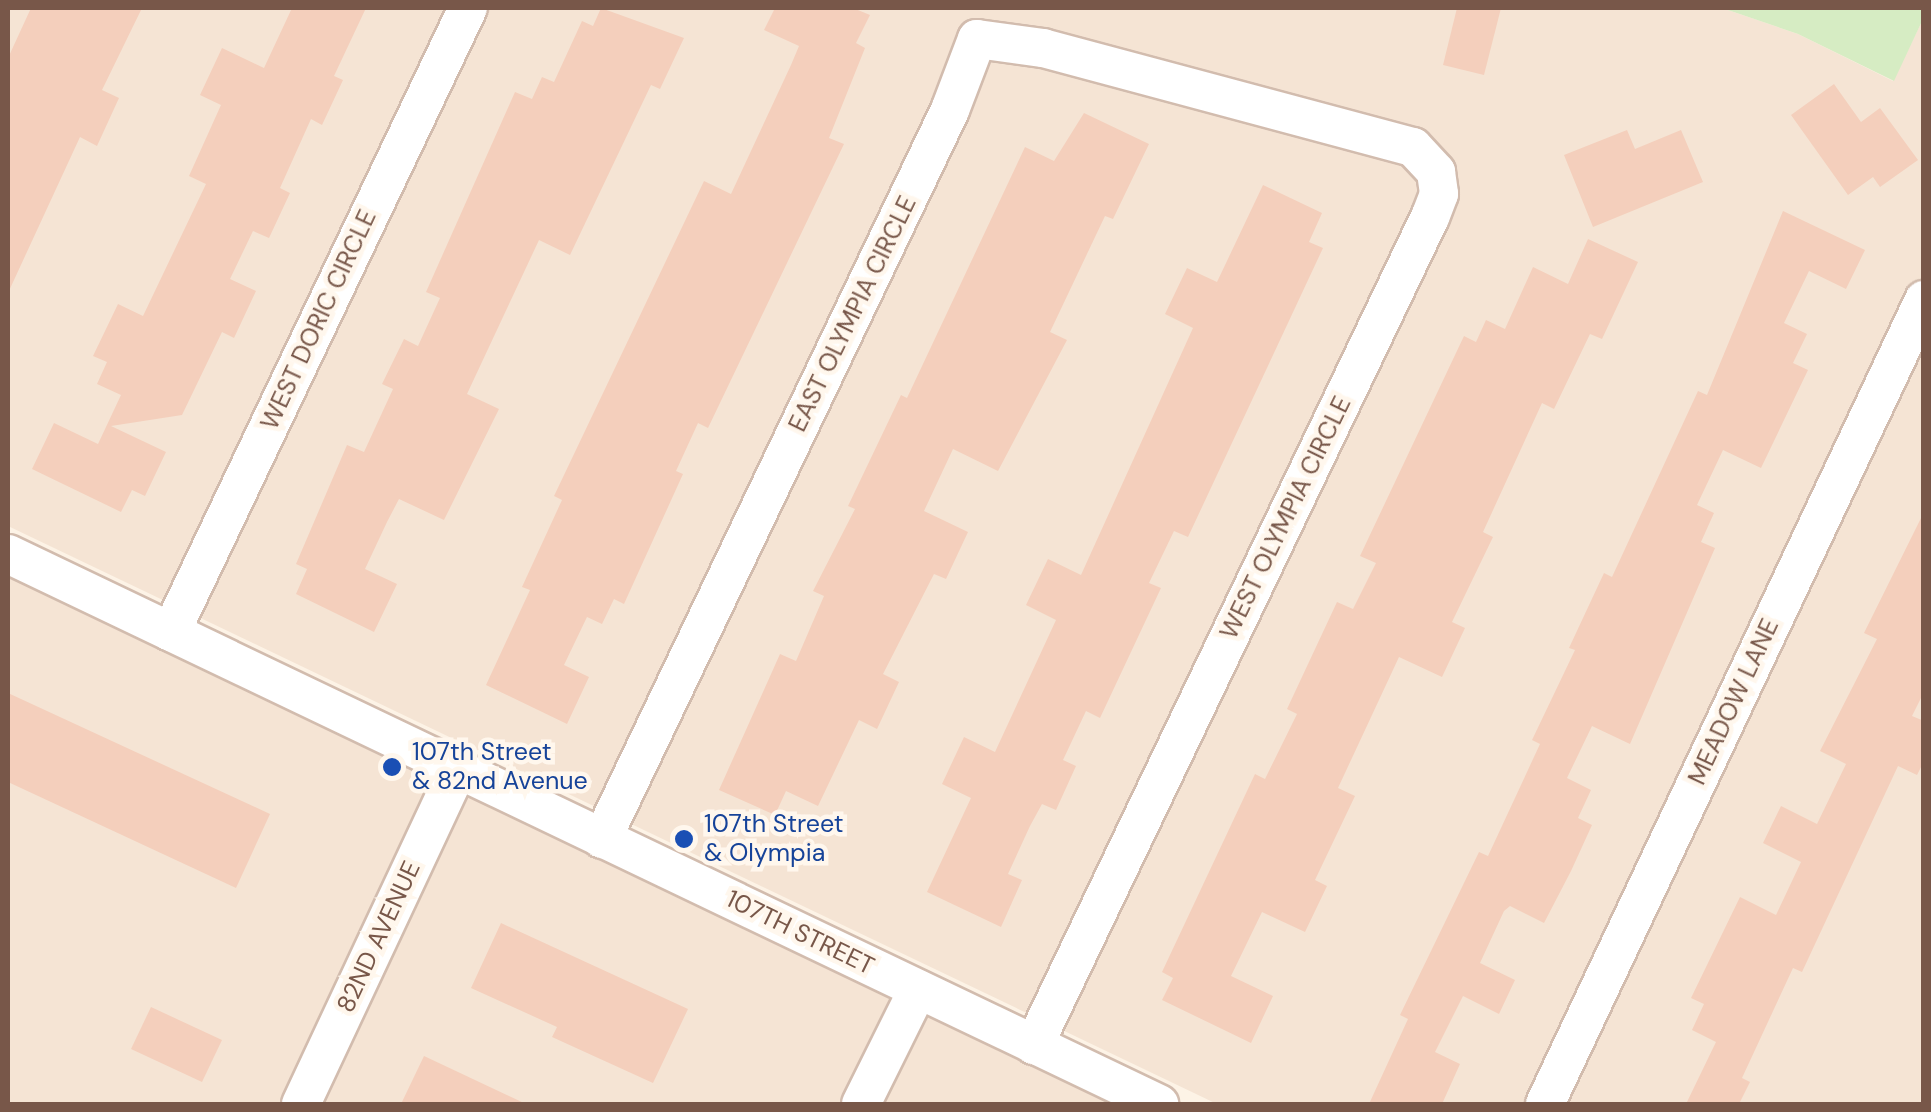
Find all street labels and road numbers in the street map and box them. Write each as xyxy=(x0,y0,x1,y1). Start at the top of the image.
street label: EAST OLYMPIA CIRCLE xyxy=(783,191,923,437)
street label: WEST DORIC CIRCLE xyxy=(255,205,383,435)
street label: WEST OLYMPIA CIRCLE xyxy=(1214,392,1358,644)
street label: MEADOW LANE xyxy=(1682,614,1786,790)
street label: 82ND AVENUE xyxy=(331,857,427,1017)
street label: 107TH STREET xyxy=(721,884,879,982)

